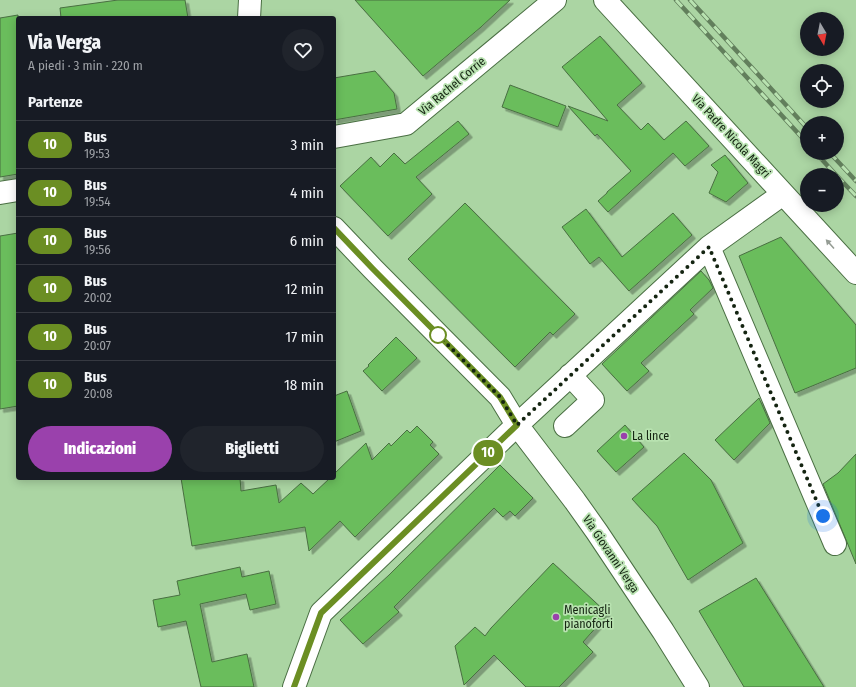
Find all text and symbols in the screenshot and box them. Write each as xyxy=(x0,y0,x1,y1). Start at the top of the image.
north arrow xyxy=(800,12,844,56)
map controls xyxy=(800,12,844,212)
button: heart xyxy=(282,29,324,71)
text: Via Verga xyxy=(28,31,101,54)
street label: Via Rachel Corrie xyxy=(416,54,488,118)
text: A piedi · 3 min · 220 m xyxy=(28,58,143,73)
button: locate xyxy=(800,64,844,108)
street label: Via Padre Nicola Magri xyxy=(689,91,773,181)
text: Partenze xyxy=(28,93,83,111)
button: + xyxy=(800,116,844,160)
text: Bus xyxy=(84,128,107,146)
text: 10 xyxy=(43,136,57,153)
text: 3 min xyxy=(290,136,324,154)
text: 19:53 xyxy=(84,146,110,161)
button: − xyxy=(800,168,844,212)
text: Bus xyxy=(84,176,107,194)
text: 10 xyxy=(43,184,57,201)
text: 4 min xyxy=(290,184,324,202)
text: 19:54 xyxy=(84,194,110,209)
text: Bus xyxy=(84,224,107,242)
text: 10 xyxy=(43,232,57,249)
text: 6 min xyxy=(290,232,324,250)
one-way arrow xyxy=(825,239,834,250)
text: 19:56 xyxy=(84,242,111,257)
text: Bus xyxy=(84,272,107,290)
text: 10 xyxy=(43,280,57,297)
text: 12 min xyxy=(285,280,324,298)
text: 20:02 xyxy=(84,290,112,305)
text: Bus xyxy=(84,320,107,338)
unlabelled marker xyxy=(429,326,447,344)
text: 10 xyxy=(43,328,57,345)
text: 17 min xyxy=(285,328,324,346)
text: 20:07 xyxy=(84,338,111,353)
text: Bus xyxy=(84,368,107,386)
text: 10 xyxy=(43,376,57,393)
text: 18 min xyxy=(284,376,324,394)
text: 20:08 xyxy=(84,386,113,401)
button: Indicazioni xyxy=(28,426,172,472)
button: Biglietti xyxy=(180,426,324,472)
place label: La lince xyxy=(632,429,669,443)
marker: La lince xyxy=(619,431,629,441)
line badge: 10 xyxy=(470,440,506,466)
text: 10 xyxy=(481,444,495,461)
your location xyxy=(813,506,833,526)
street label: Via Giovanni Verga xyxy=(580,513,642,596)
place label: Menicagli pianoforti xyxy=(564,603,613,631)
marker: Menicagli pianoforti xyxy=(551,612,561,622)

